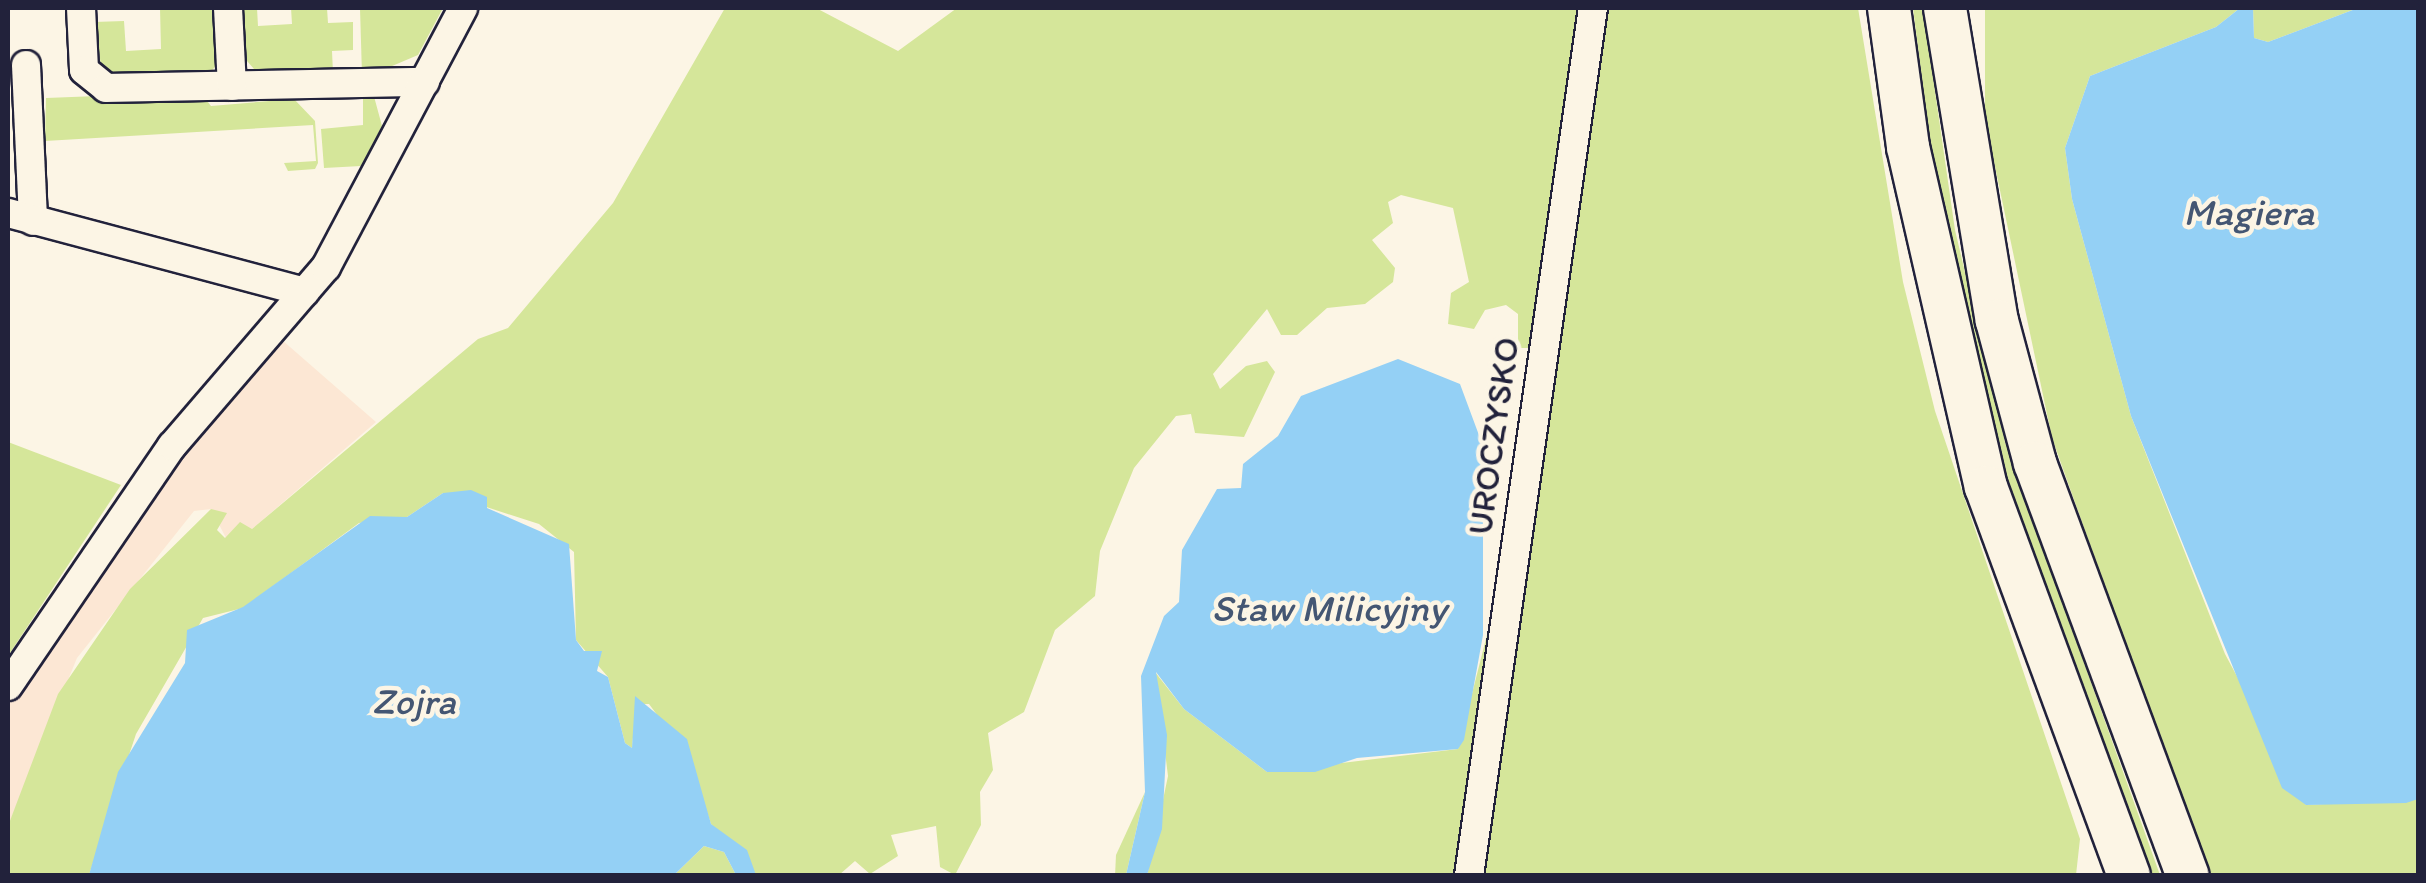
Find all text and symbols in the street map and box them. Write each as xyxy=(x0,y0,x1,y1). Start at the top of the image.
water label: Magiera xyxy=(2183,190,2315,236)
street label: UROCZYSKO xyxy=(1458,334,1528,538)
water label: Staw Milicyjny xyxy=(1213,586,1445,632)
water label: Zojra xyxy=(372,679,456,725)

